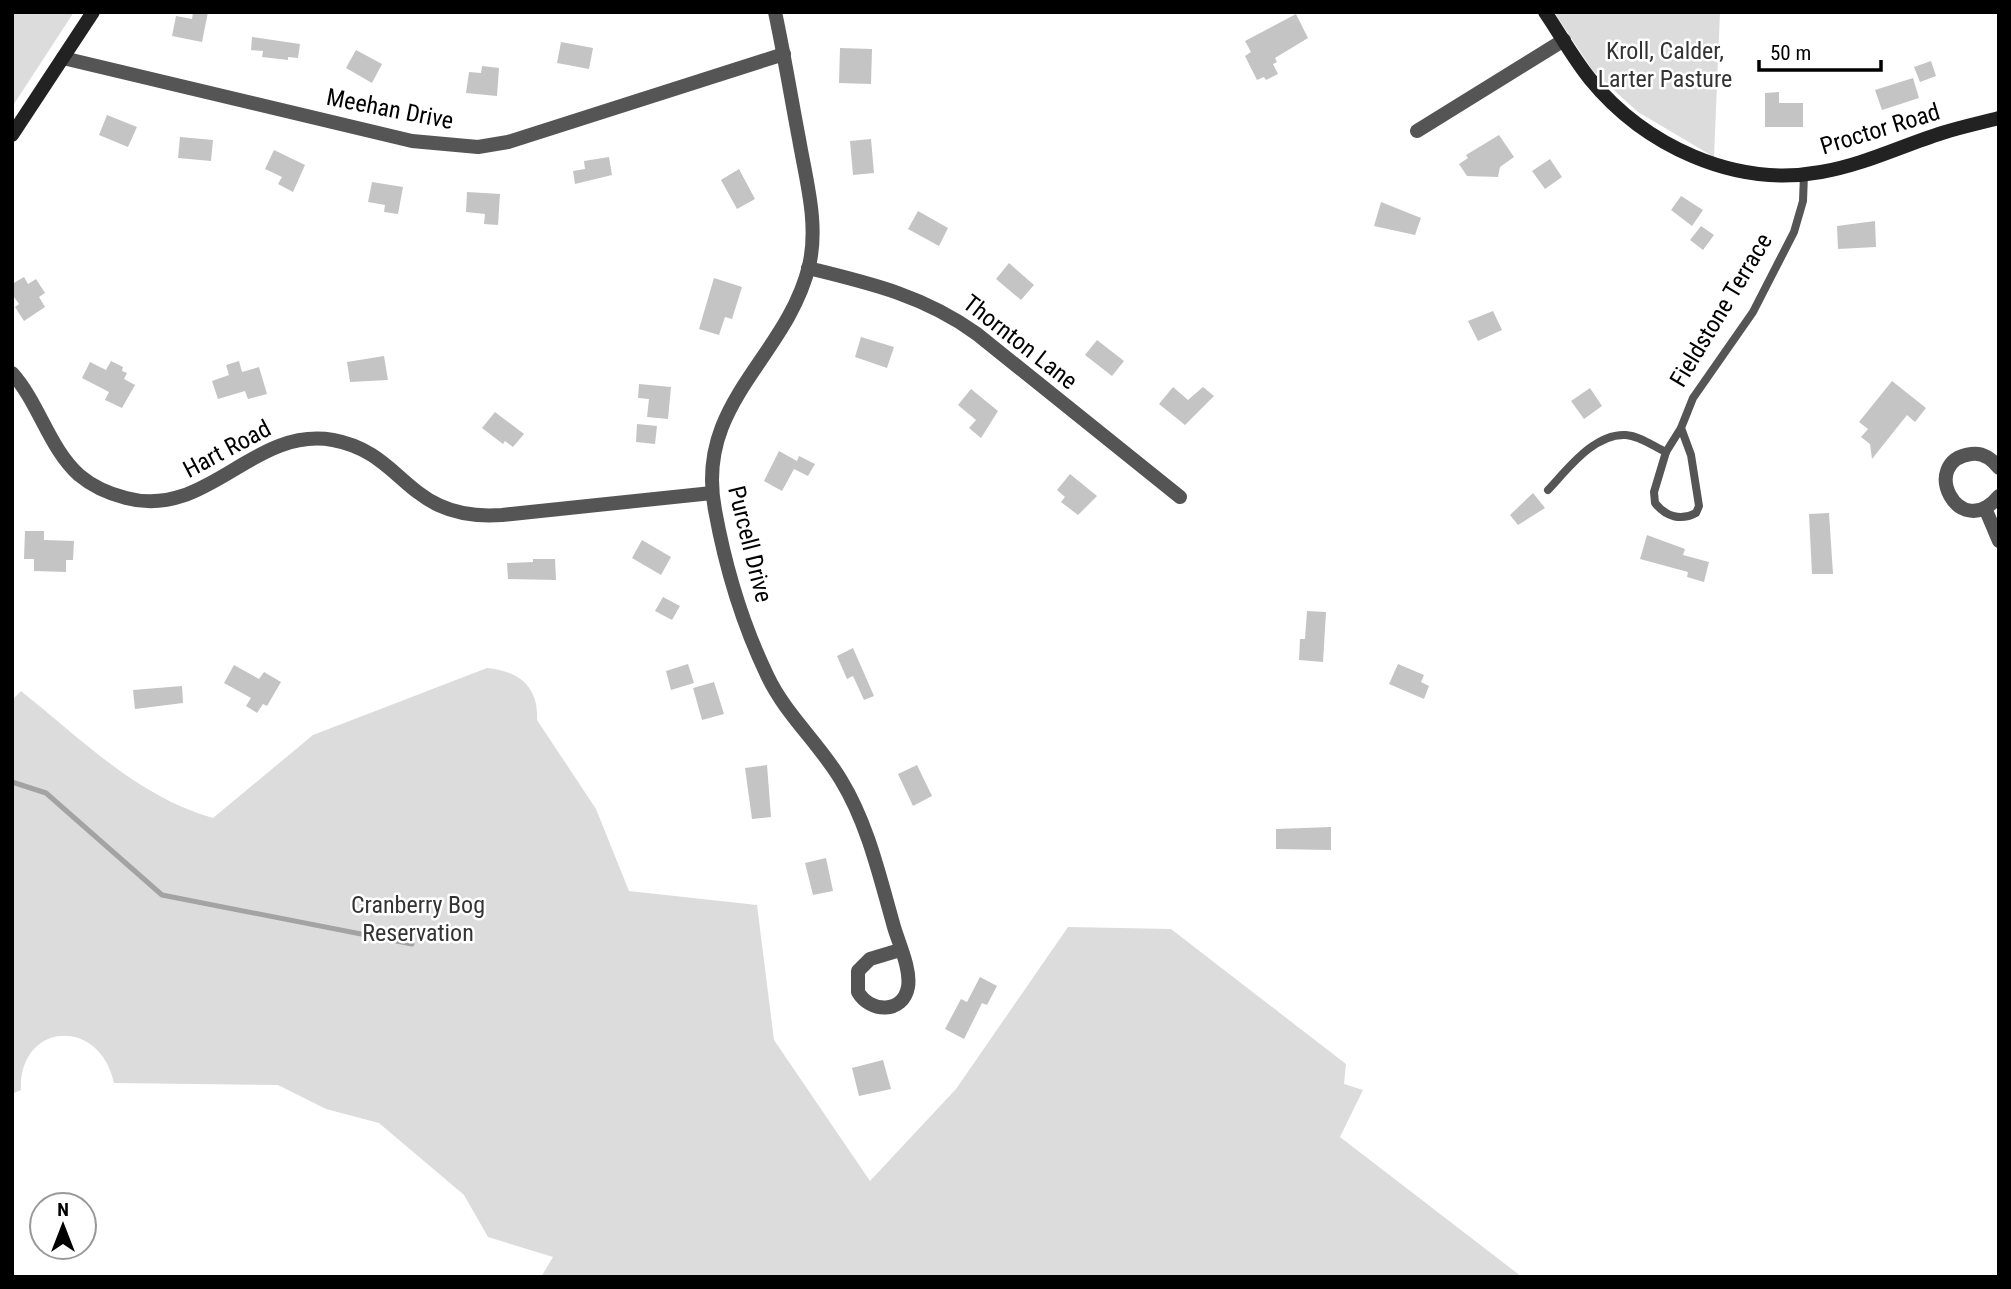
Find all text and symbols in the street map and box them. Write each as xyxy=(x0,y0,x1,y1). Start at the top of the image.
scale bar xyxy=(1759,28,1882,72)
park label: Kroll, Calder, Larter Pasture xyxy=(1598,37,1732,93)
text: 50 m xyxy=(1770,41,1811,65)
street label: Meehan Drive xyxy=(324,83,456,135)
street label: Proctor Road xyxy=(1817,98,1943,160)
street label: Fieldstone Terrace xyxy=(1664,228,1778,392)
street label: Thornton Lane xyxy=(957,289,1083,395)
street label: Hart Road xyxy=(178,414,276,484)
street label: Purcell Drive xyxy=(722,483,778,605)
park label: Cranberry Bog Reservation xyxy=(351,891,485,947)
north arrow xyxy=(28,1191,98,1261)
text: N xyxy=(57,1198,69,1221)

